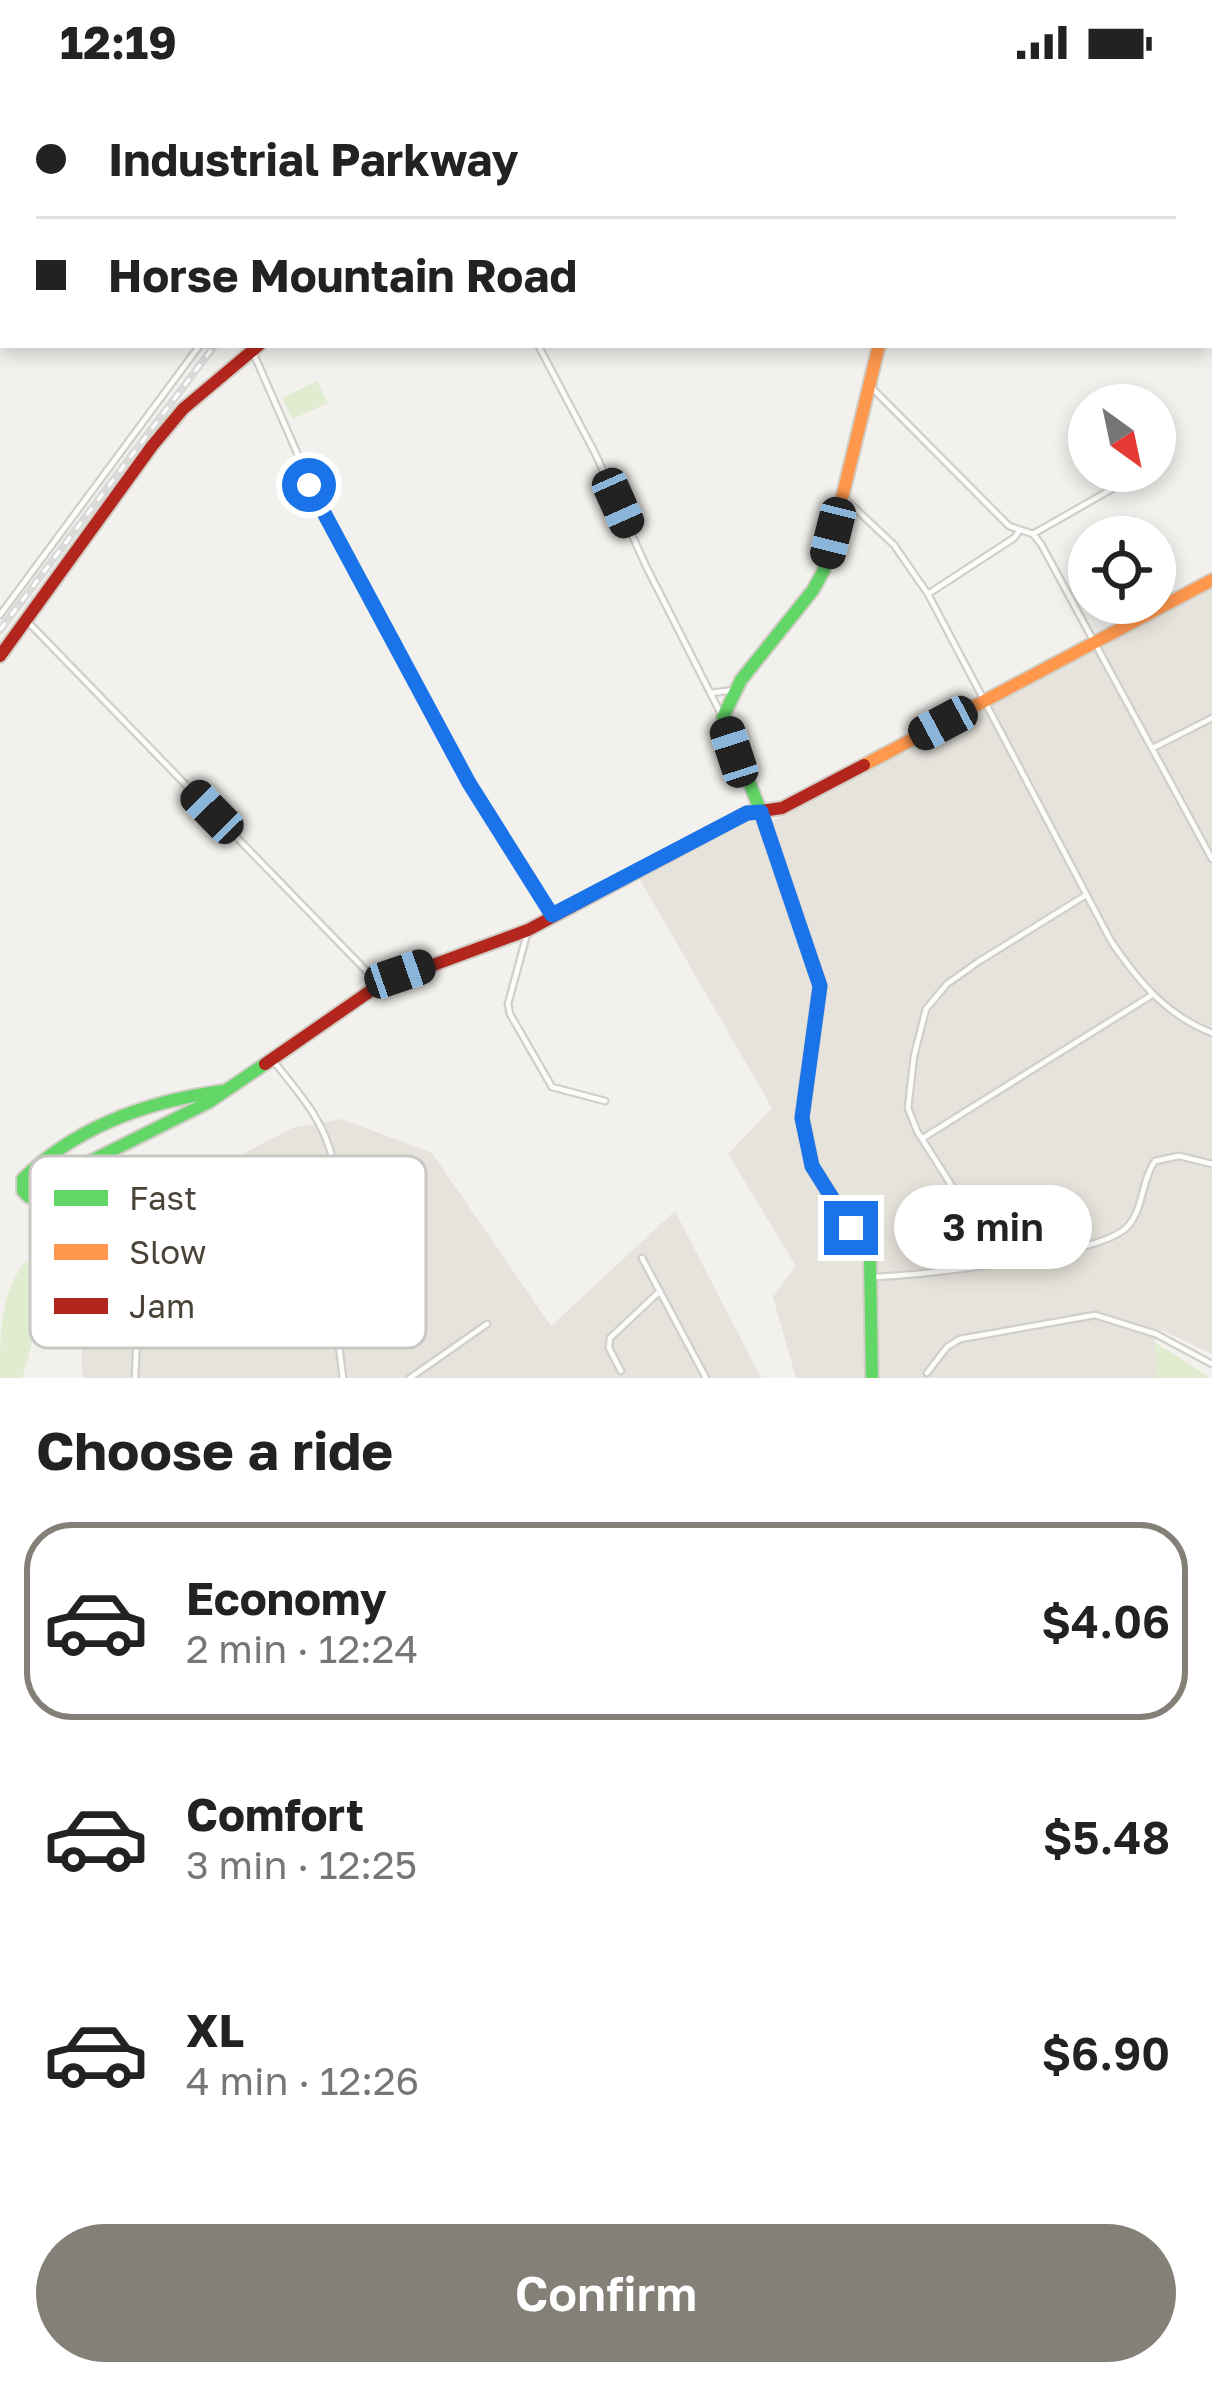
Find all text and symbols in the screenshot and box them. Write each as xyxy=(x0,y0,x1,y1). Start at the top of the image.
text: 12:19 xyxy=(60,15,177,69)
text: Industrial Parkway xyxy=(108,132,519,186)
text: Horse Mountain Road xyxy=(108,248,577,302)
north arrow xyxy=(1068,384,1176,492)
map controls xyxy=(1068,384,1176,624)
route start xyxy=(282,458,336,512)
car xyxy=(587,463,649,543)
car xyxy=(807,494,859,572)
button: locate xyxy=(1068,516,1176,624)
car xyxy=(903,690,983,756)
car xyxy=(706,712,762,792)
car xyxy=(174,774,250,850)
car xyxy=(360,945,440,1003)
legend xyxy=(30,1156,426,1348)
text: Fast xyxy=(129,1178,197,1217)
callout: 3 min xyxy=(893,1186,1091,1270)
route end xyxy=(824,1201,878,1255)
text: 3 min xyxy=(942,1203,1044,1250)
text: Slow xyxy=(129,1232,207,1271)
text: Jam xyxy=(129,1286,195,1325)
text: Choose a ride xyxy=(36,1417,393,1482)
icon: car xyxy=(42,1567,150,1675)
text: Economy xyxy=(186,1571,387,1625)
text: $4.06 xyxy=(1041,1594,1170,1648)
text: 2 min · 12:24 xyxy=(186,1625,418,1672)
icon: car xyxy=(42,1783,150,1891)
text: Comfort xyxy=(186,1787,364,1841)
text: $5.48 xyxy=(1043,1810,1170,1864)
text: 3 min · 12:25 xyxy=(186,1841,417,1888)
icon: car xyxy=(42,1999,150,2107)
text: XL xyxy=(186,2003,244,2057)
text: $6.90 xyxy=(1041,2026,1170,2080)
text: 4 min · 12:26 xyxy=(186,2057,419,2104)
button: Confirm xyxy=(36,2224,1176,2362)

